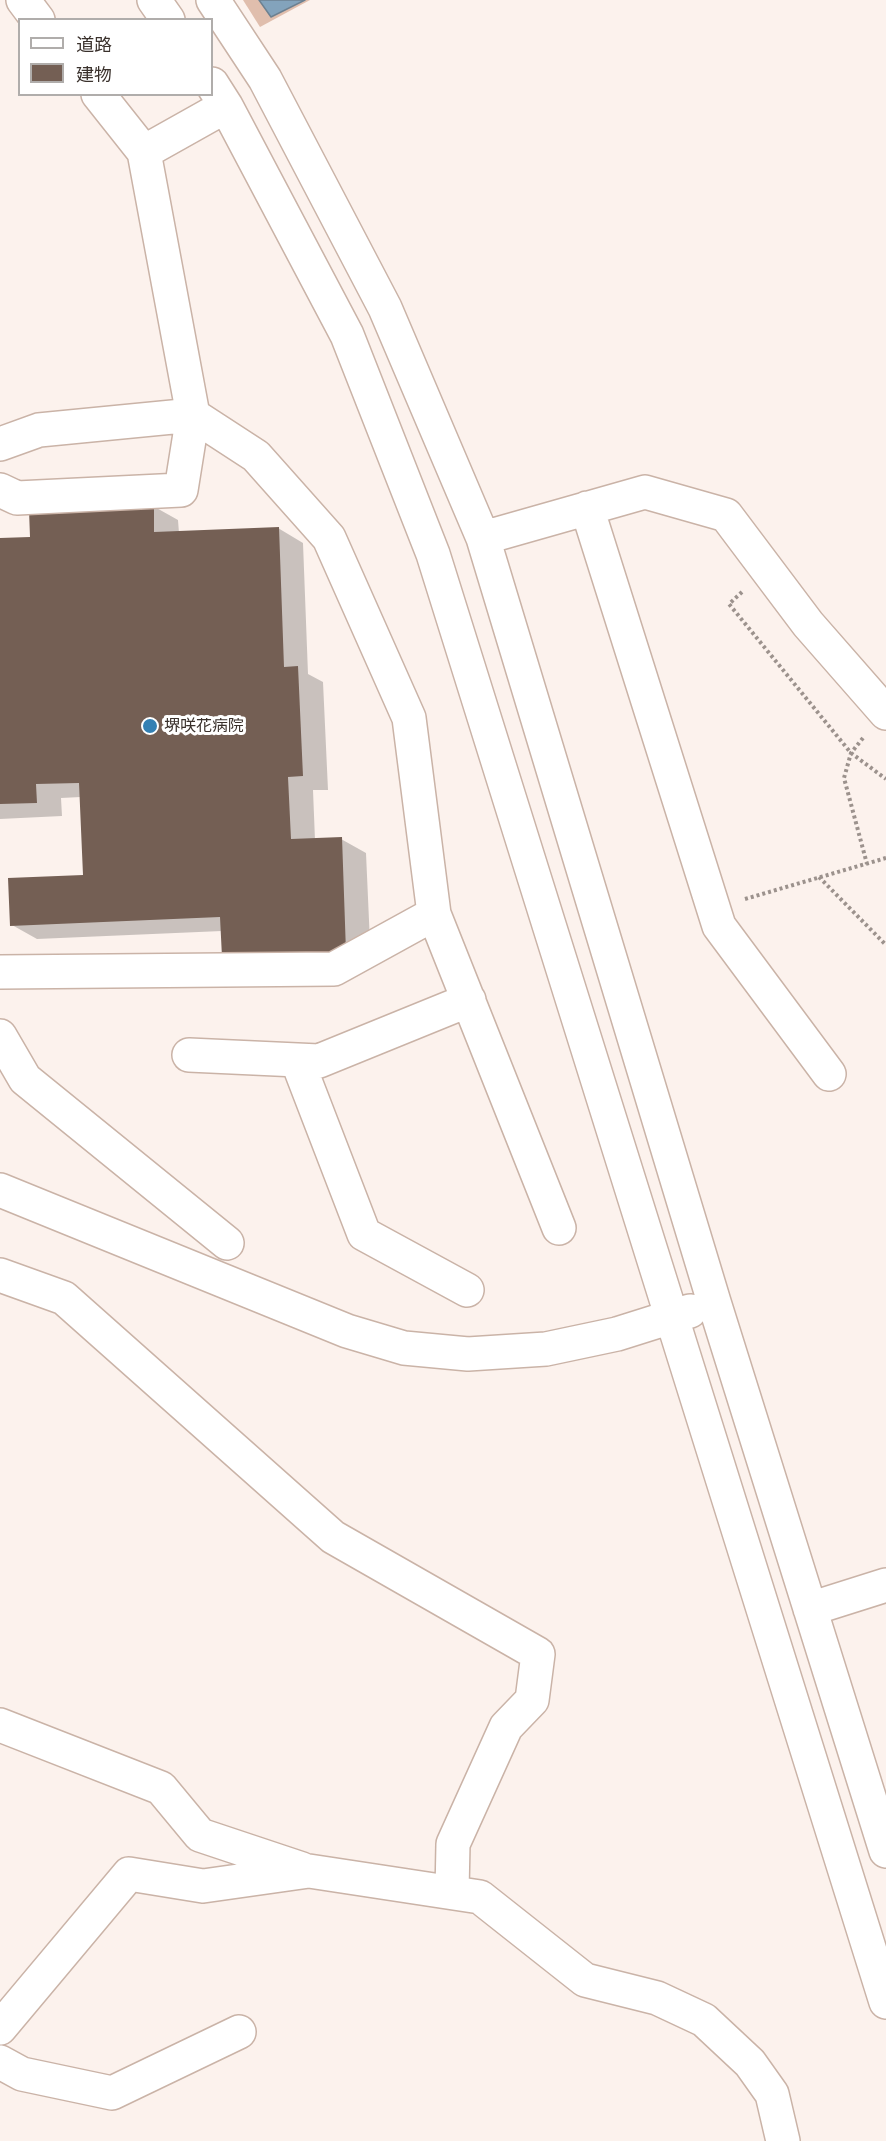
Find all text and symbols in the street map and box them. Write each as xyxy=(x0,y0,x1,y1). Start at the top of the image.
legend xyxy=(18,18,213,96)
text: 道路 xyxy=(76,32,112,56)
text: 建物 xyxy=(76,62,112,86)
place label: 堺咲花病院 xyxy=(164,716,244,736)
marker: 堺咲花病院 xyxy=(141,717,159,735)

